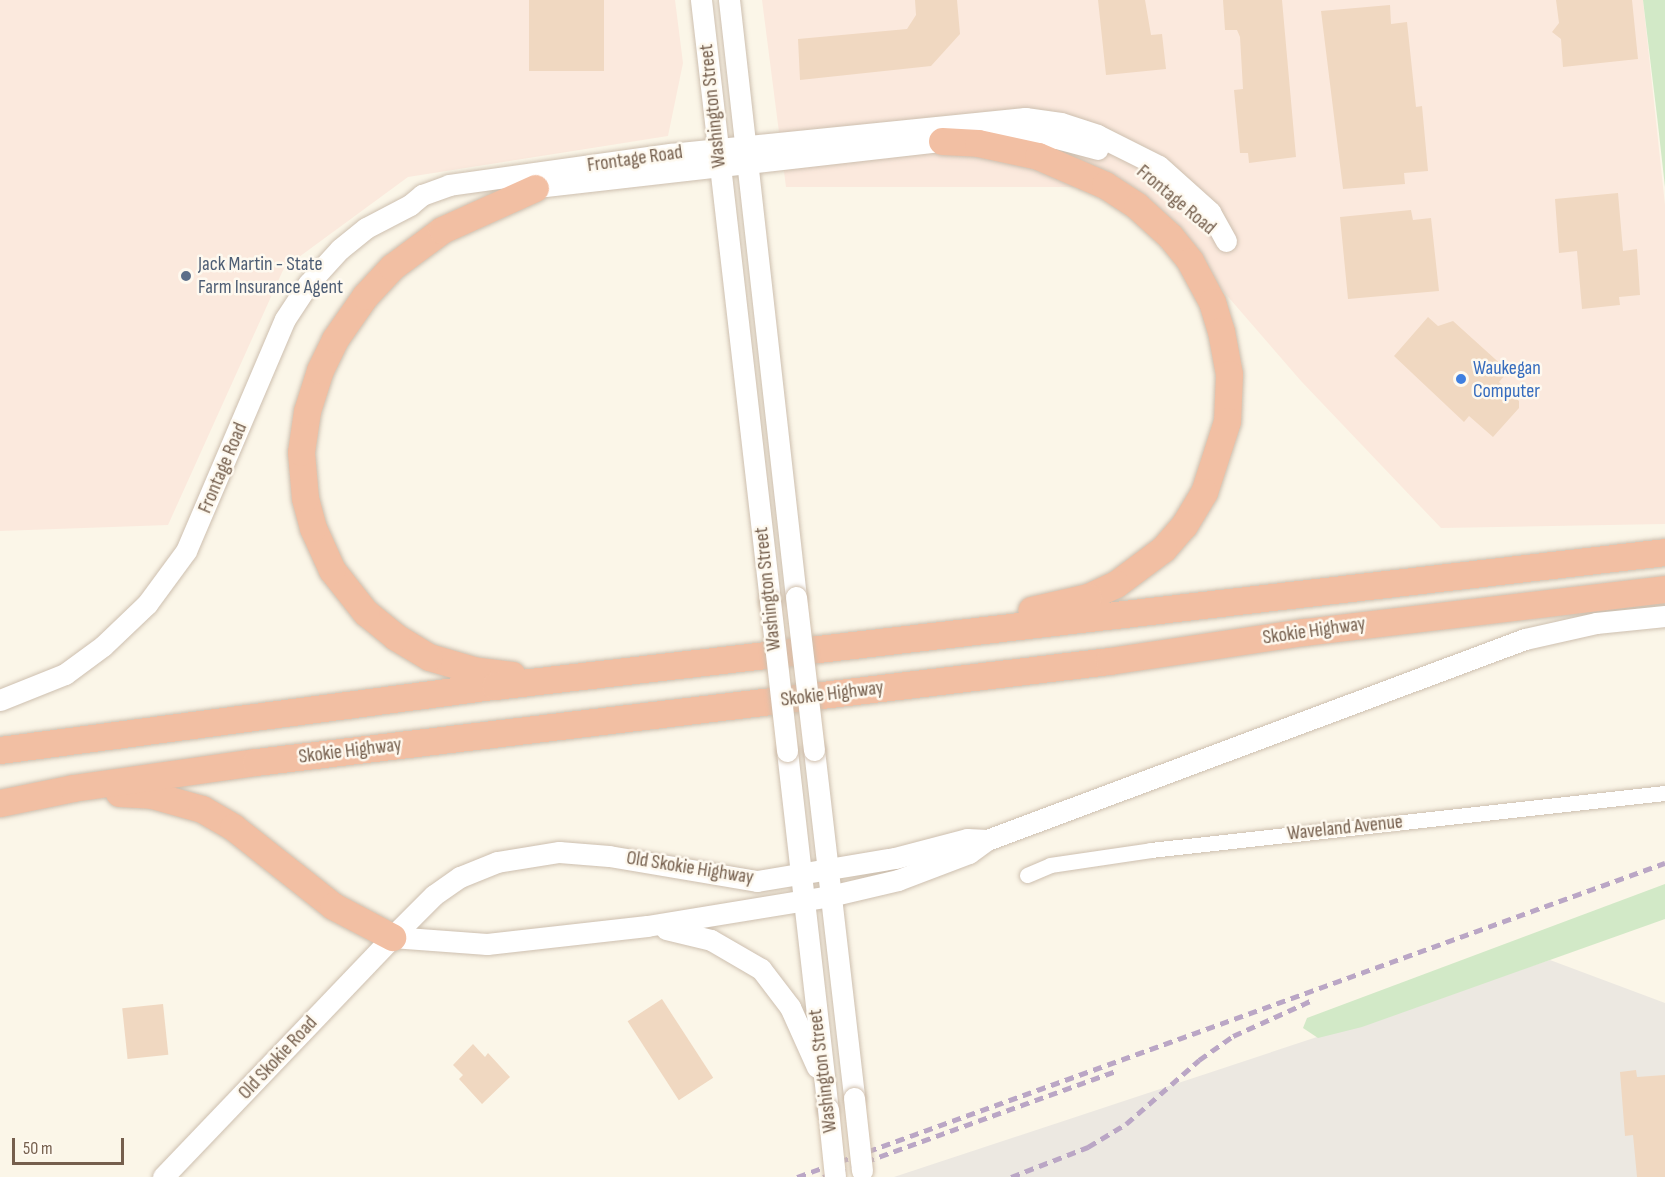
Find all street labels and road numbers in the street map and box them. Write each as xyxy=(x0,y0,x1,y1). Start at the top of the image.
street label: Washington Street xyxy=(695,43,731,169)
street label: Frontage Road xyxy=(586,140,684,178)
street label: Frontage Road xyxy=(1131,160,1221,240)
street label: Frontage Road xyxy=(193,419,253,517)
street label: Washington Street xyxy=(750,526,786,652)
street label: Skokie Highway xyxy=(1261,612,1367,650)
street label: Skokie Highway xyxy=(779,676,885,712)
street label: Skokie Highway xyxy=(297,733,403,769)
street label: Waveland Avenue xyxy=(1286,810,1404,846)
street label: Old Skokie Highway xyxy=(625,846,755,890)
street label: Washington Street xyxy=(804,1008,842,1134)
street label: Old Skokie Road xyxy=(233,1011,323,1105)

